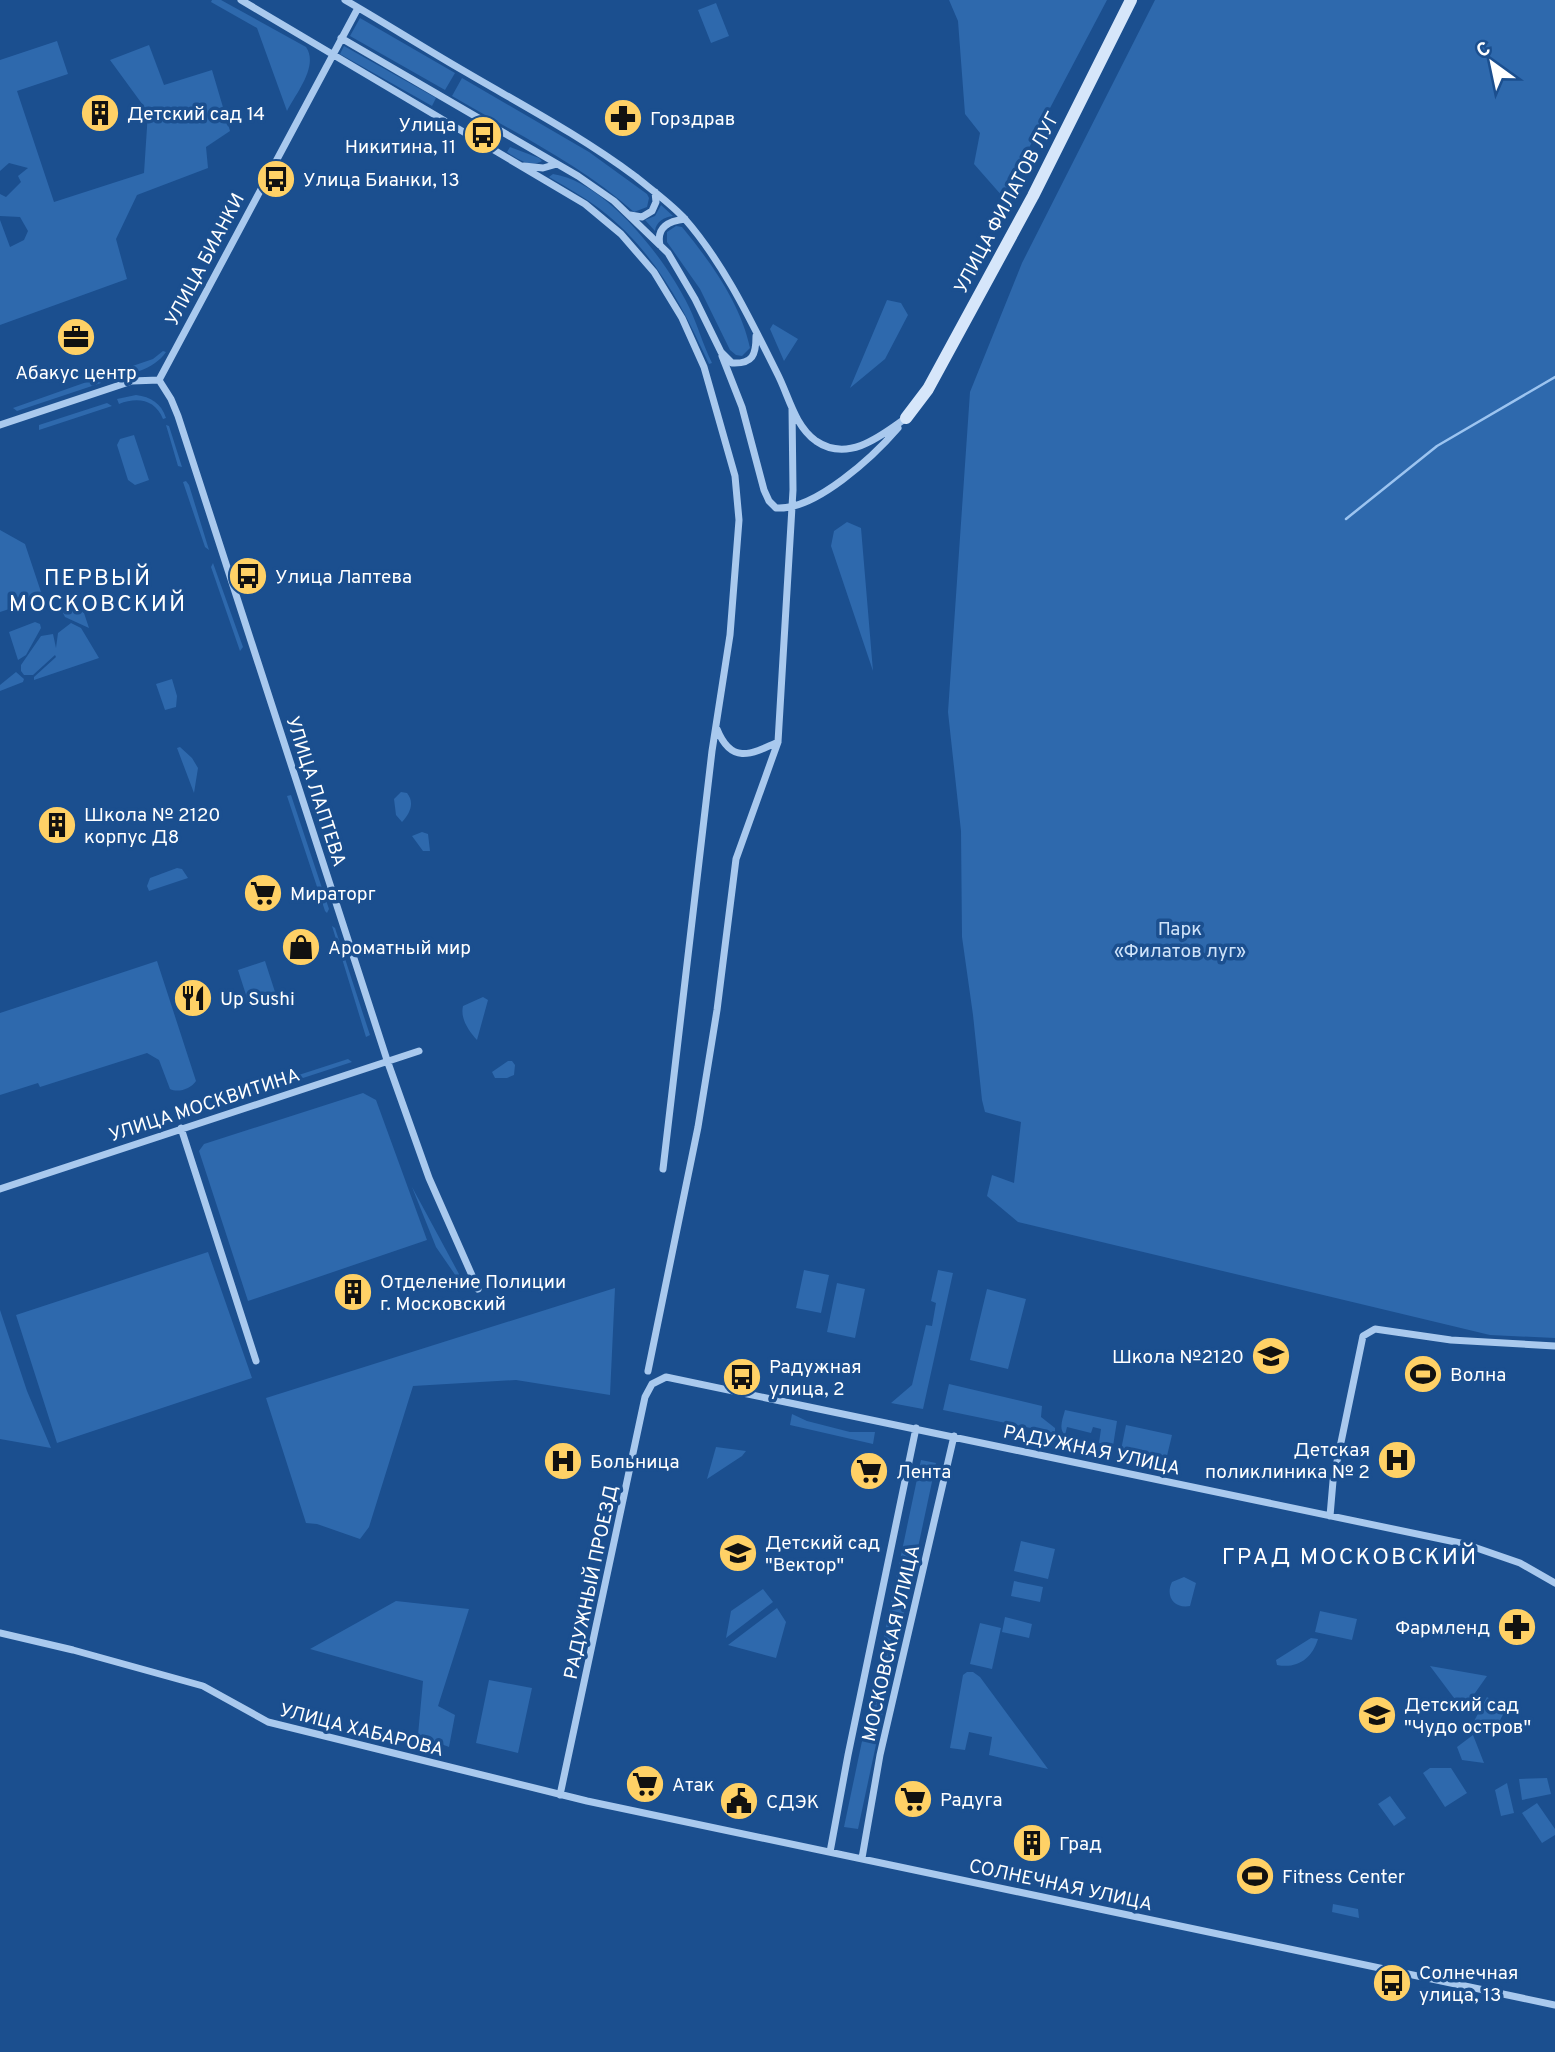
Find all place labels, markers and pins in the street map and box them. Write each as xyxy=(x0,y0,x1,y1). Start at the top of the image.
building icon: Детский сад 14 xyxy=(79,92,121,134)
pharmacy icon: Горздрав xyxy=(602,97,644,139)
place label: Детский сад 14 xyxy=(127,103,265,127)
place label: Горздрав xyxy=(650,108,735,132)
place label: Улица Никитина, 11 xyxy=(345,114,456,160)
bus stop icon: Улица Никитина, 11 xyxy=(462,114,504,156)
bus stop icon: Улица Бианки, 13 xyxy=(255,158,297,200)
place label: Улица Бианки, 13 xyxy=(303,169,460,193)
office icon: Абакус центр xyxy=(55,316,97,358)
place label: Абакус центр xyxy=(15,362,137,386)
bus stop icon: Улица Лаптева xyxy=(227,555,269,597)
place label: Улица Лаптева xyxy=(275,566,412,590)
building icon: Школа № 2120 корпус Д8 xyxy=(36,804,78,846)
place label: Школа № 2120 корпус Д8 xyxy=(84,804,221,850)
supermarket icon: Мираторг xyxy=(242,872,284,914)
place label: Мираторг xyxy=(290,883,376,907)
shop icon: Ароматный мир xyxy=(280,926,322,968)
place label: Ароматный мир xyxy=(328,937,471,961)
restaurant icon: Up Sushi xyxy=(172,977,214,1019)
place label: Up Sushi xyxy=(220,988,295,1012)
building icon: Отделение Полиции г. Московский xyxy=(332,1271,374,1313)
place label: Отделение Полиции г. Московский xyxy=(380,1271,566,1317)
school or university icon: Школа №2120 xyxy=(1250,1335,1292,1377)
place label: Школа №2120 xyxy=(1112,1346,1244,1370)
sports icon: Волна xyxy=(1402,1353,1444,1395)
bus stop icon: Радужная улица, 2 xyxy=(721,1356,763,1398)
place label: Радужная улица, 2 xyxy=(769,1356,862,1402)
place label: Волна xyxy=(1450,1364,1506,1388)
place label: Детская поликлиника № 2 xyxy=(1205,1439,1370,1485)
hospital icon: Детская поликлиника № 2 xyxy=(1376,1439,1418,1481)
hospital icon: Больница xyxy=(542,1440,584,1482)
supermarket icon: Лента xyxy=(848,1450,890,1492)
place label: Больница xyxy=(590,1451,679,1475)
place label: Лента xyxy=(896,1461,951,1485)
school or university icon: Детский сад "Вектор" xyxy=(717,1532,759,1574)
place label: Детский сад "Вектор" xyxy=(765,1532,880,1578)
pharmacy icon: Фармленд xyxy=(1496,1606,1538,1648)
place label: Фармленд xyxy=(1395,1617,1490,1641)
school or university icon: Детский сад "Чудо остров" xyxy=(1356,1694,1398,1736)
place label: Детский сад "Чудо остров" xyxy=(1404,1694,1531,1740)
supermarket icon: Атак xyxy=(624,1763,666,1805)
place label: Атак xyxy=(672,1774,715,1798)
supermarket icon: Радуга xyxy=(892,1778,934,1820)
public building icon: СДЭК xyxy=(718,1780,760,1822)
place label: Радуга xyxy=(940,1789,1003,1813)
place label: СДЭК xyxy=(766,1791,819,1815)
building icon: Град xyxy=(1011,1822,1053,1864)
place label: Град xyxy=(1059,1833,1102,1857)
sports icon: Fitness Center xyxy=(1234,1855,1276,1897)
place label: Fitness Center xyxy=(1282,1866,1406,1890)
bus stop icon: Солнечная улица, 13 xyxy=(1371,1962,1413,2004)
place label: Солнечная улица, 13 xyxy=(1419,1962,1518,2008)

